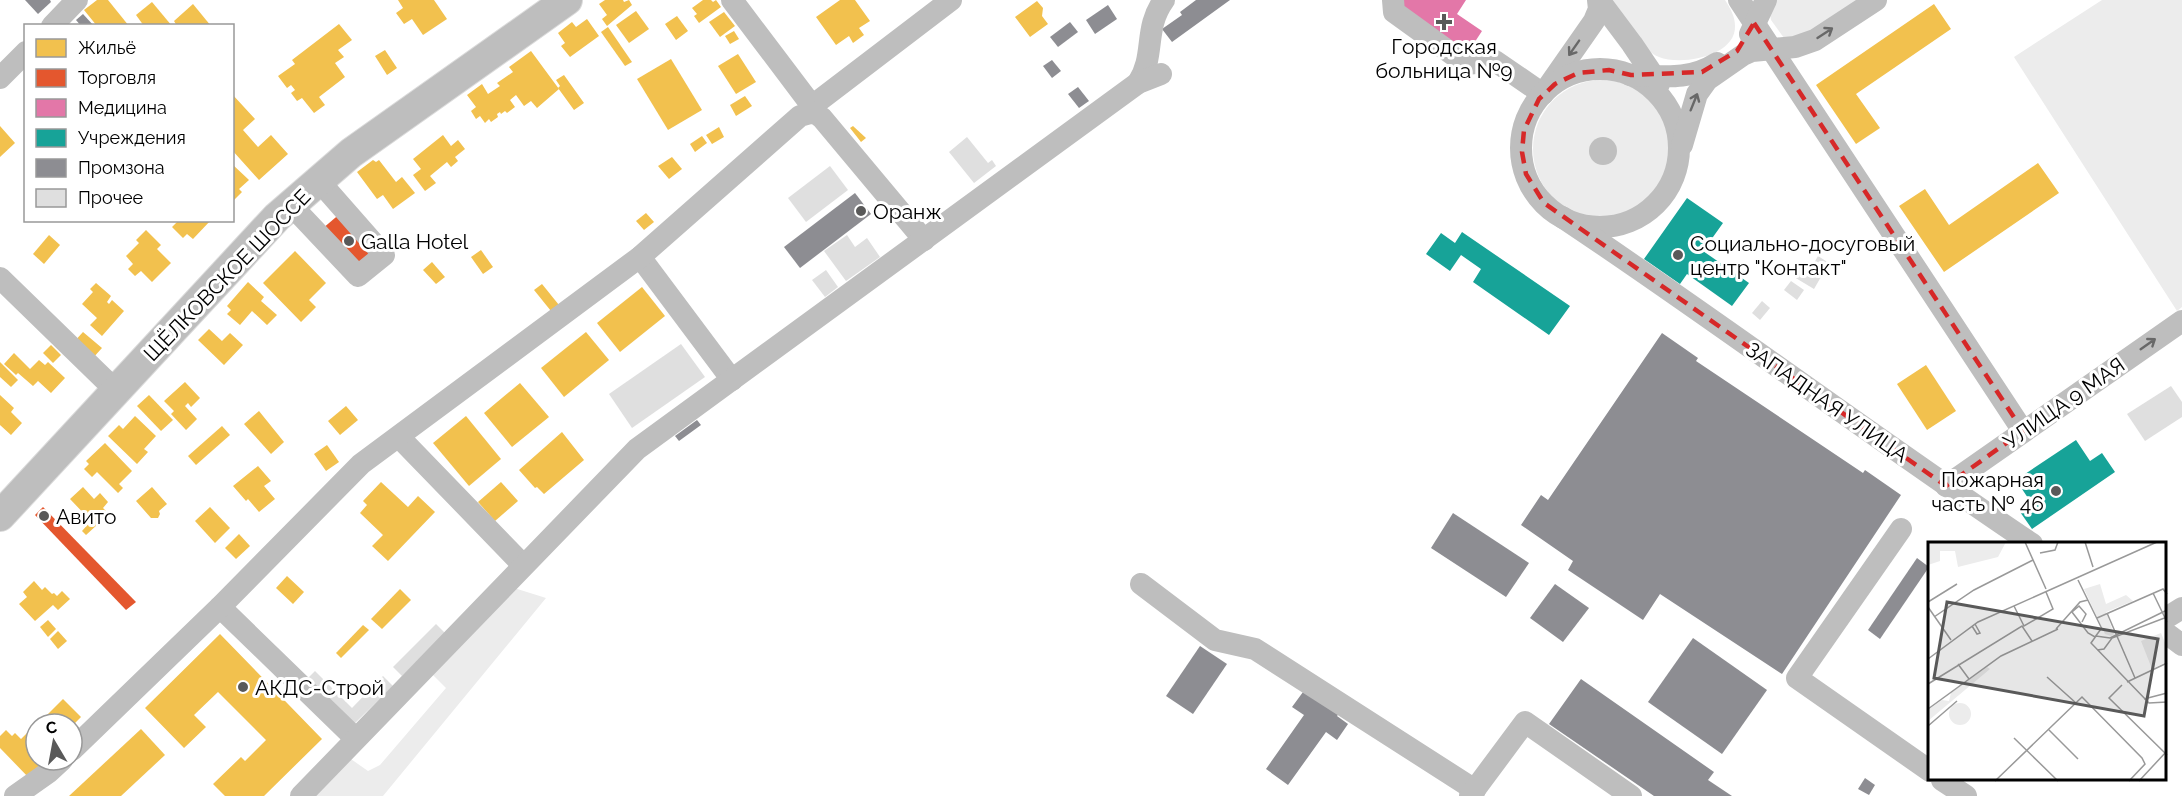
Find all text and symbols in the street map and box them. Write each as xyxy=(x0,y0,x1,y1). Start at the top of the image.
marker: Городская больница №9 xyxy=(1435,13,1453,31)
legend xyxy=(24,24,234,222)
one-way arrow xyxy=(1817,27,1833,39)
place label: Городская больница №9 xyxy=(1375,34,1513,83)
text: Жильё xyxy=(78,37,136,58)
one-way arrow xyxy=(1568,40,1580,56)
text: Торговля xyxy=(78,67,156,88)
one-way arrow xyxy=(1690,94,1701,112)
text: Медицина xyxy=(78,97,167,118)
text: Учреждения xyxy=(78,127,186,148)
text: Промзона xyxy=(78,157,165,178)
street label: ЩЁЛКОВСКОЕ ШОССЕ xyxy=(138,184,316,366)
text: Прочее xyxy=(78,187,144,208)
place label: Оранж xyxy=(873,199,942,224)
marker: Оранж xyxy=(854,204,868,218)
place label: Galla Hotel xyxy=(361,229,469,254)
place label: Социально-досуговый центр "Контакт" xyxy=(1690,231,1915,280)
marker: Galla Hotel xyxy=(342,234,356,248)
marker: Социально-досуговый центр "Контакт" xyxy=(1671,248,1685,262)
street label: ЗАПАДНАЯ УЛИЦА xyxy=(1741,337,1913,467)
one-way arrow xyxy=(2140,338,2156,350)
street label: УЛИЦА 9 МАЯ xyxy=(1999,352,2129,454)
place label: Пожарная часть № 46 xyxy=(1931,467,2044,516)
marker: Пожарная часть № 46 xyxy=(2049,484,2063,498)
place label: Авито xyxy=(56,504,116,529)
marker: Авито xyxy=(37,509,51,523)
inset map xyxy=(1928,542,2167,781)
place label: АКДС-Строй xyxy=(255,675,384,700)
marker: АКДС-Строй xyxy=(236,680,250,694)
north arrow xyxy=(24,712,84,772)
text: С xyxy=(44,717,59,738)

